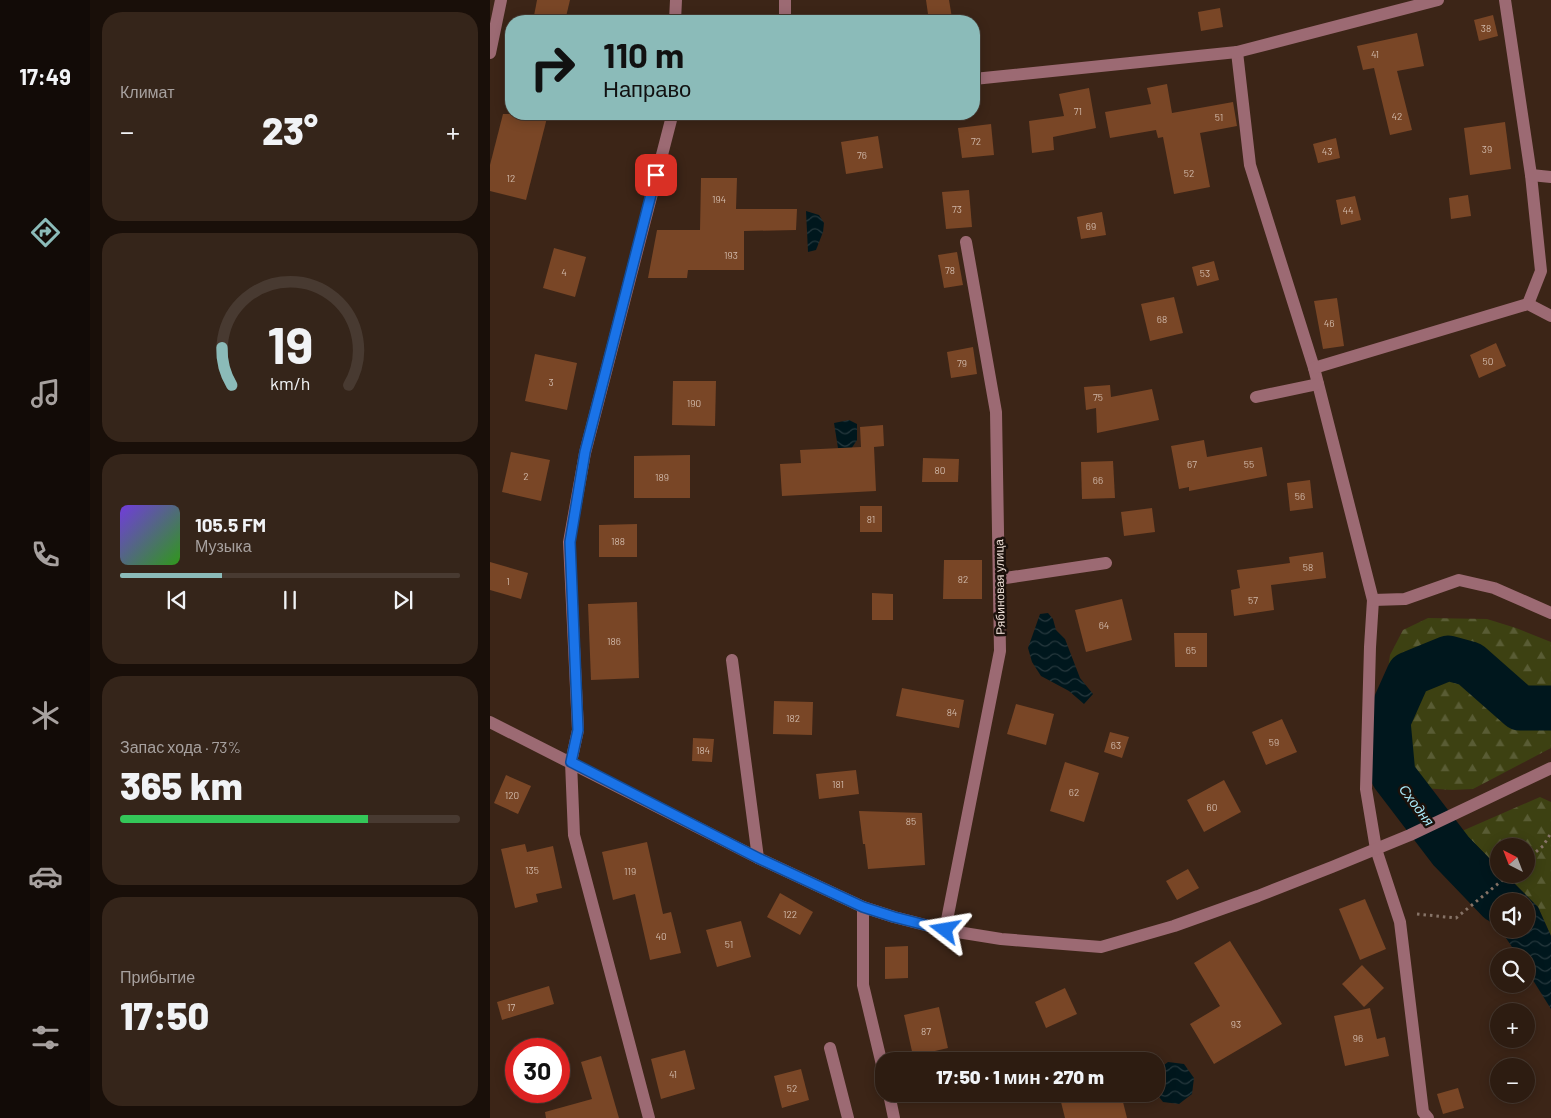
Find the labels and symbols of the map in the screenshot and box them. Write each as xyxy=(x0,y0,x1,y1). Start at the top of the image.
house number: 38 xyxy=(1481,22,1491,34)
house number: 41 xyxy=(1371,48,1379,60)
house number: 71 xyxy=(1074,105,1082,117)
house number: 42 xyxy=(1392,110,1402,122)
house number: 51 xyxy=(1215,111,1223,123)
house number: 72 xyxy=(971,135,981,147)
house number: 39 xyxy=(1482,143,1492,155)
house number: 43 xyxy=(1322,145,1332,157)
house number: 76 xyxy=(857,149,867,161)
pin xyxy=(635,154,677,196)
house number: 52 xyxy=(1184,167,1194,179)
house number: 12 xyxy=(507,172,515,184)
house number: 194 xyxy=(712,193,726,205)
house number: 73 xyxy=(952,203,962,215)
house number: 44 xyxy=(1342,204,1354,216)
house number: 69 xyxy=(1086,220,1096,232)
house number: 193 xyxy=(724,249,738,261)
house number: 78 xyxy=(945,264,955,276)
house number: 4 xyxy=(561,266,567,278)
house number: 53 xyxy=(1200,267,1210,279)
house number: 68 xyxy=(1157,313,1167,325)
house number: 46 xyxy=(1324,317,1334,329)
house number: 50 xyxy=(1483,355,1493,367)
house number: 79 xyxy=(957,357,967,369)
house number: 3 xyxy=(548,376,554,388)
house number: 75 xyxy=(1093,391,1103,403)
house number: 190 xyxy=(687,397,701,409)
house number: 67 xyxy=(1187,458,1197,470)
house number: 55 xyxy=(1244,458,1254,470)
house number: 80 xyxy=(935,464,945,476)
house number: 2 xyxy=(523,470,529,482)
house number: 189 xyxy=(655,471,669,483)
house number: 66 xyxy=(1093,474,1103,486)
house number: 56 xyxy=(1295,490,1305,502)
house number: 81 xyxy=(867,513,875,525)
house number: 188 xyxy=(611,535,625,547)
street label: Рябиновая улица xyxy=(991,539,1008,635)
house number: 58 xyxy=(1303,561,1313,573)
house number: 82 xyxy=(958,573,968,585)
house number: 1 xyxy=(506,575,510,587)
house number: 57 xyxy=(1248,594,1258,606)
house number: 64 xyxy=(1099,619,1109,631)
house number: 186 xyxy=(607,635,621,647)
house number: 65 xyxy=(1186,644,1196,656)
house number: 84 xyxy=(947,706,957,718)
house number: 182 xyxy=(786,712,800,724)
house number: 59 xyxy=(1269,736,1279,748)
house number: 63 xyxy=(1111,739,1121,751)
house number: 184 xyxy=(696,744,710,756)
house number: 181 xyxy=(832,778,844,790)
water label: Сходня xyxy=(1396,781,1438,830)
house number: 62 xyxy=(1069,786,1079,798)
house number: 120 xyxy=(505,789,519,801)
house number: 60 xyxy=(1207,801,1217,813)
house number: 85 xyxy=(906,815,916,827)
north arrow xyxy=(1490,838,1535,882)
house number: 135 xyxy=(525,864,539,876)
house number: 119 xyxy=(624,865,636,877)
position arrow xyxy=(918,903,970,955)
house number: 122 xyxy=(783,908,797,920)
house number: 40 xyxy=(655,930,667,942)
house number: 51 xyxy=(725,938,733,950)
house number: 17 xyxy=(507,1001,515,1013)
house number: 93 xyxy=(1231,1018,1241,1030)
house number: 87 xyxy=(921,1025,931,1037)
house number: 96 xyxy=(1353,1032,1363,1044)
speed limit sign: 30 xyxy=(505,1038,570,1103)
house number: 41 xyxy=(669,1068,677,1080)
house number: 52 xyxy=(787,1082,797,1094)

